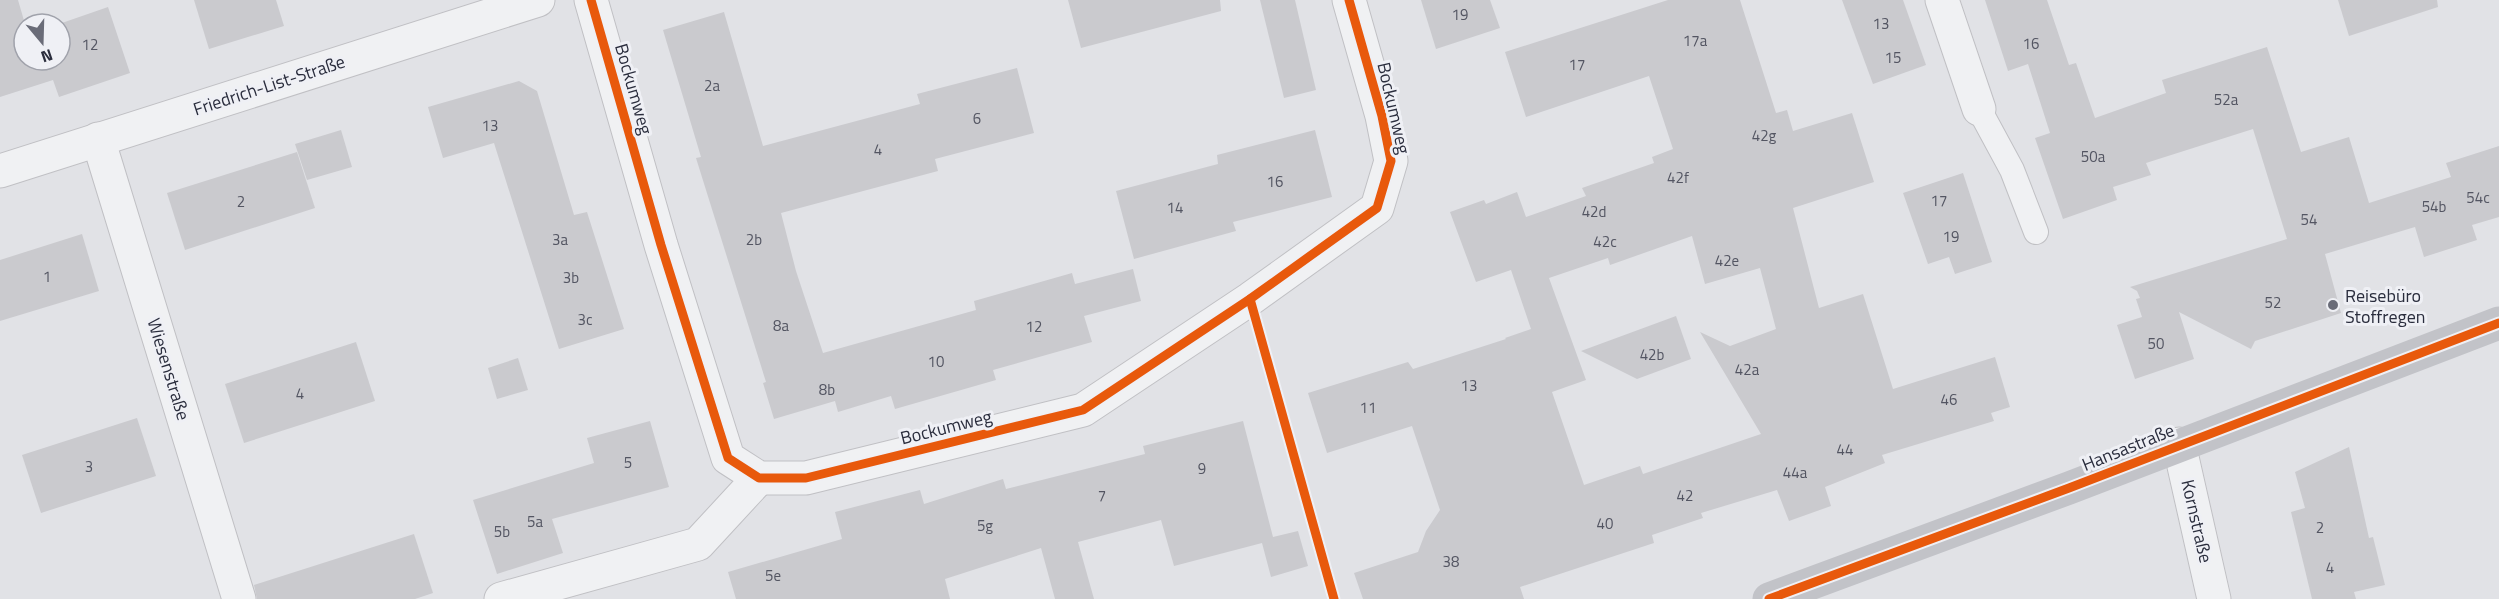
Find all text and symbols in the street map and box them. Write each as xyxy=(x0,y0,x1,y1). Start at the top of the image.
house number: 19 xyxy=(1452,3,1468,26)
north arrow xyxy=(12,12,72,72)
house number: 13 xyxy=(1873,12,1889,35)
house number: 17a xyxy=(1683,29,1708,52)
house number: 16 xyxy=(2023,32,2039,55)
house number: 12 xyxy=(82,33,98,56)
street label: Bockumweg xyxy=(608,40,660,138)
text: N xyxy=(38,43,56,69)
house number: 15 xyxy=(1885,46,1901,69)
street label: Friedrich-List-Straße xyxy=(190,48,348,122)
house number: 17 xyxy=(1569,53,1585,76)
street label: Bockumweg xyxy=(1370,59,1418,157)
house number: 2a xyxy=(704,74,720,97)
house number: 52a xyxy=(2214,88,2239,111)
house number: 6 xyxy=(973,107,981,130)
house number: 13 xyxy=(482,114,498,137)
house number: 42g xyxy=(1752,124,1777,147)
house number: 4 xyxy=(874,138,882,161)
house number: 50a xyxy=(2081,145,2106,168)
house number: 42f xyxy=(1667,166,1689,189)
house number: 16 xyxy=(1267,170,1283,193)
house number: 54c xyxy=(2466,186,2490,209)
house number: 17 xyxy=(1931,189,1947,212)
house number: 2 xyxy=(237,190,245,213)
house number: 54b xyxy=(2422,195,2446,218)
house number: 14 xyxy=(1167,196,1183,219)
house number: 42d xyxy=(1582,200,1606,223)
house number: 54 xyxy=(2301,208,2317,231)
house number: 19 xyxy=(1943,225,1959,248)
house number: 3a xyxy=(552,228,568,251)
house number: 2b xyxy=(746,228,762,251)
house number: 42c xyxy=(1593,230,1617,253)
house number: 42e xyxy=(1715,249,1739,272)
house number: 1 xyxy=(43,265,51,288)
house number: 3b xyxy=(563,266,579,289)
place label: Reisebüro Stoffregen xyxy=(2345,282,2425,330)
house number: 52 xyxy=(2265,291,2281,314)
marker: Reisebüro Stoffregen xyxy=(2326,298,2340,312)
house number: 3c xyxy=(578,308,592,331)
house number: 8a xyxy=(773,314,789,337)
street label: Wiesenstraße xyxy=(141,315,197,423)
house number: 12 xyxy=(1026,315,1042,338)
house number: 50 xyxy=(2148,332,2164,355)
house number: 42b xyxy=(1640,343,1664,366)
house number: 10 xyxy=(928,350,944,373)
house number: 42a xyxy=(1735,358,1760,381)
house number: 13 xyxy=(1461,374,1477,397)
house number: 8b xyxy=(819,378,835,401)
house number: 4 xyxy=(296,382,304,405)
house number: 46 xyxy=(1941,388,1957,411)
house number: 11 xyxy=(1360,396,1376,419)
street label: Bockumweg xyxy=(897,403,995,451)
street label: Hansastraße xyxy=(2078,416,2178,478)
house number: 44 xyxy=(1837,438,1853,461)
house number: 5 xyxy=(624,451,632,474)
house number: 3 xyxy=(85,455,93,478)
house number: 9 xyxy=(1198,457,1206,480)
house number: 44a xyxy=(1783,461,1808,484)
street label: Kornstraße xyxy=(2174,477,2220,565)
house number: 7 xyxy=(1098,484,1106,507)
house number: 42 xyxy=(1677,484,1693,507)
house number: 5a xyxy=(527,510,543,533)
house number: 40 xyxy=(1597,512,1613,535)
house number: 5g xyxy=(977,514,993,537)
house number: 2 xyxy=(2316,516,2324,539)
house number: 5b xyxy=(494,520,510,543)
house number: 38 xyxy=(1443,550,1459,573)
house number: 4 xyxy=(2326,556,2334,579)
house number: 5e xyxy=(765,564,781,587)

